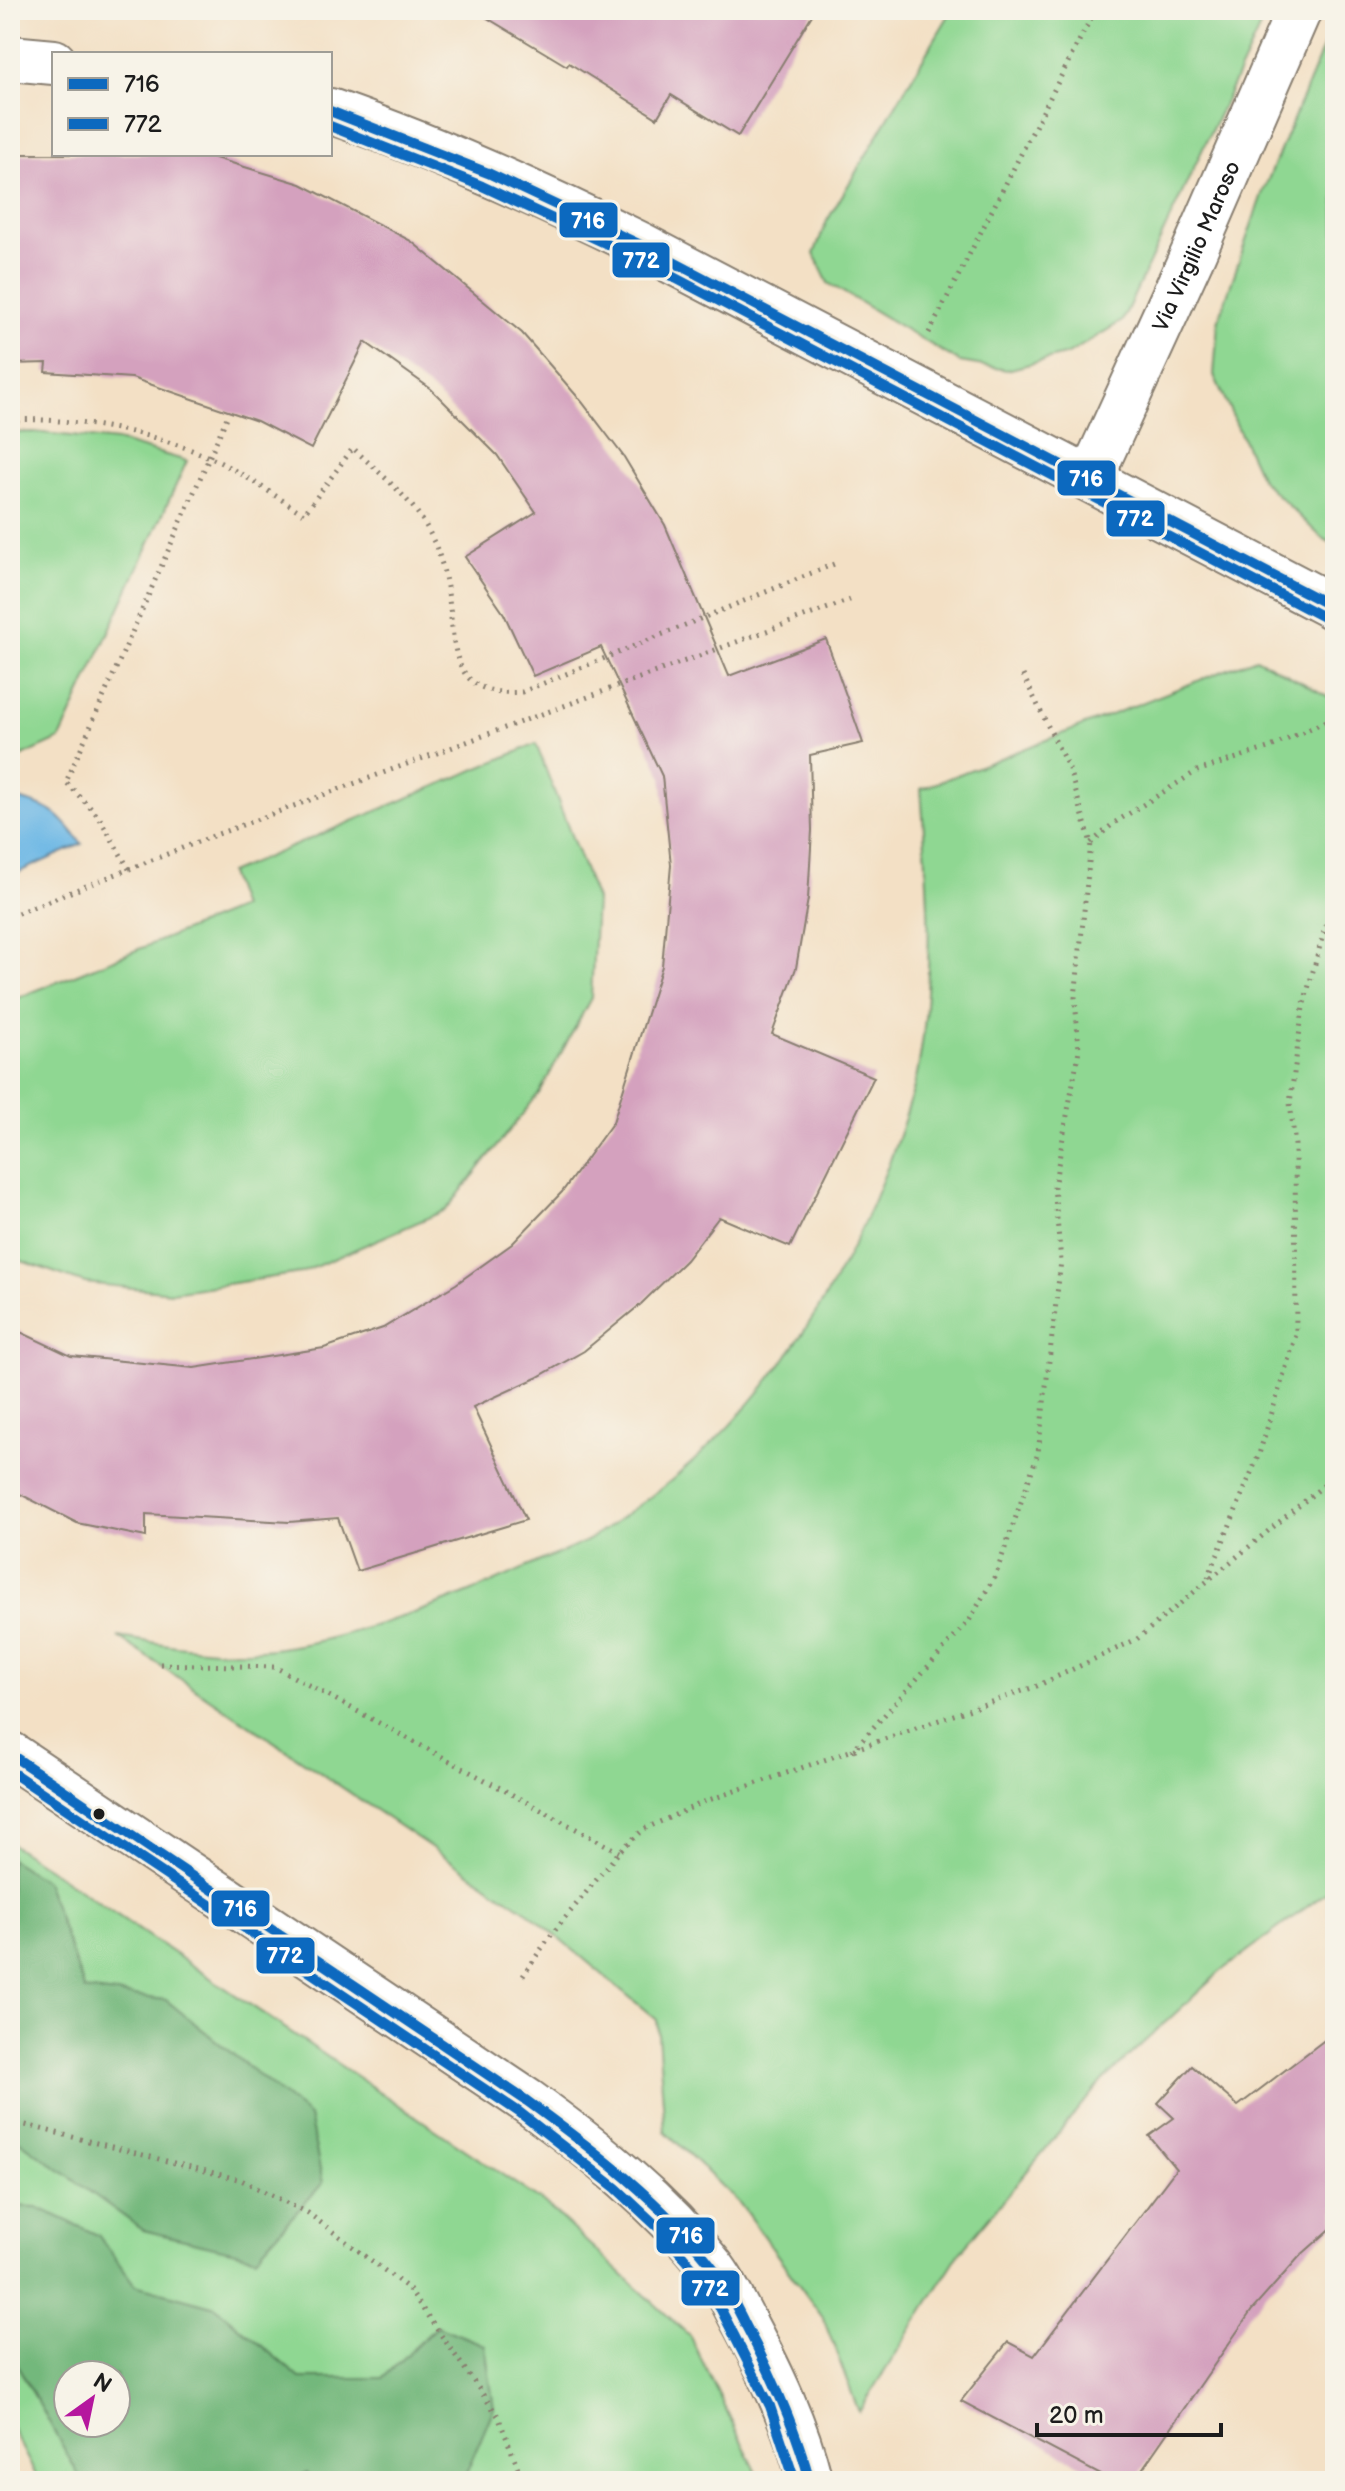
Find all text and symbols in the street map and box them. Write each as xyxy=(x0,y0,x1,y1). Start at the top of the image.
legend xyxy=(52,52,332,156)
text: 716 xyxy=(124,70,160,99)
text: 772 xyxy=(124,110,162,139)
street label: Via Virgilio Maroso xyxy=(1147,157,1247,336)
line badge: 716 xyxy=(558,201,619,239)
text: 716 xyxy=(571,208,605,235)
line badge: 772 xyxy=(611,241,671,279)
text: 772 xyxy=(622,248,660,275)
line badge: 716 xyxy=(1056,459,1117,497)
text: 716 xyxy=(1069,466,1103,493)
line badge: 772 xyxy=(1105,499,1166,538)
text: 772 xyxy=(1116,506,1154,533)
unlabelled marker xyxy=(91,1806,107,1822)
line badge: 716 xyxy=(210,1889,271,1928)
text: 716 xyxy=(223,1896,257,1923)
line badge: 772 xyxy=(255,1936,316,1975)
text: 772 xyxy=(266,1943,304,1970)
line badge: 716 xyxy=(655,2216,716,2255)
text: 716 xyxy=(669,2223,703,2250)
line badge: 772 xyxy=(680,2269,741,2307)
text: 772 xyxy=(691,2276,729,2303)
north arrow xyxy=(52,2359,132,2439)
text: N xyxy=(88,2368,116,2399)
scale bar xyxy=(1037,2387,1221,2437)
text: 20 m xyxy=(1049,2401,1104,2430)

